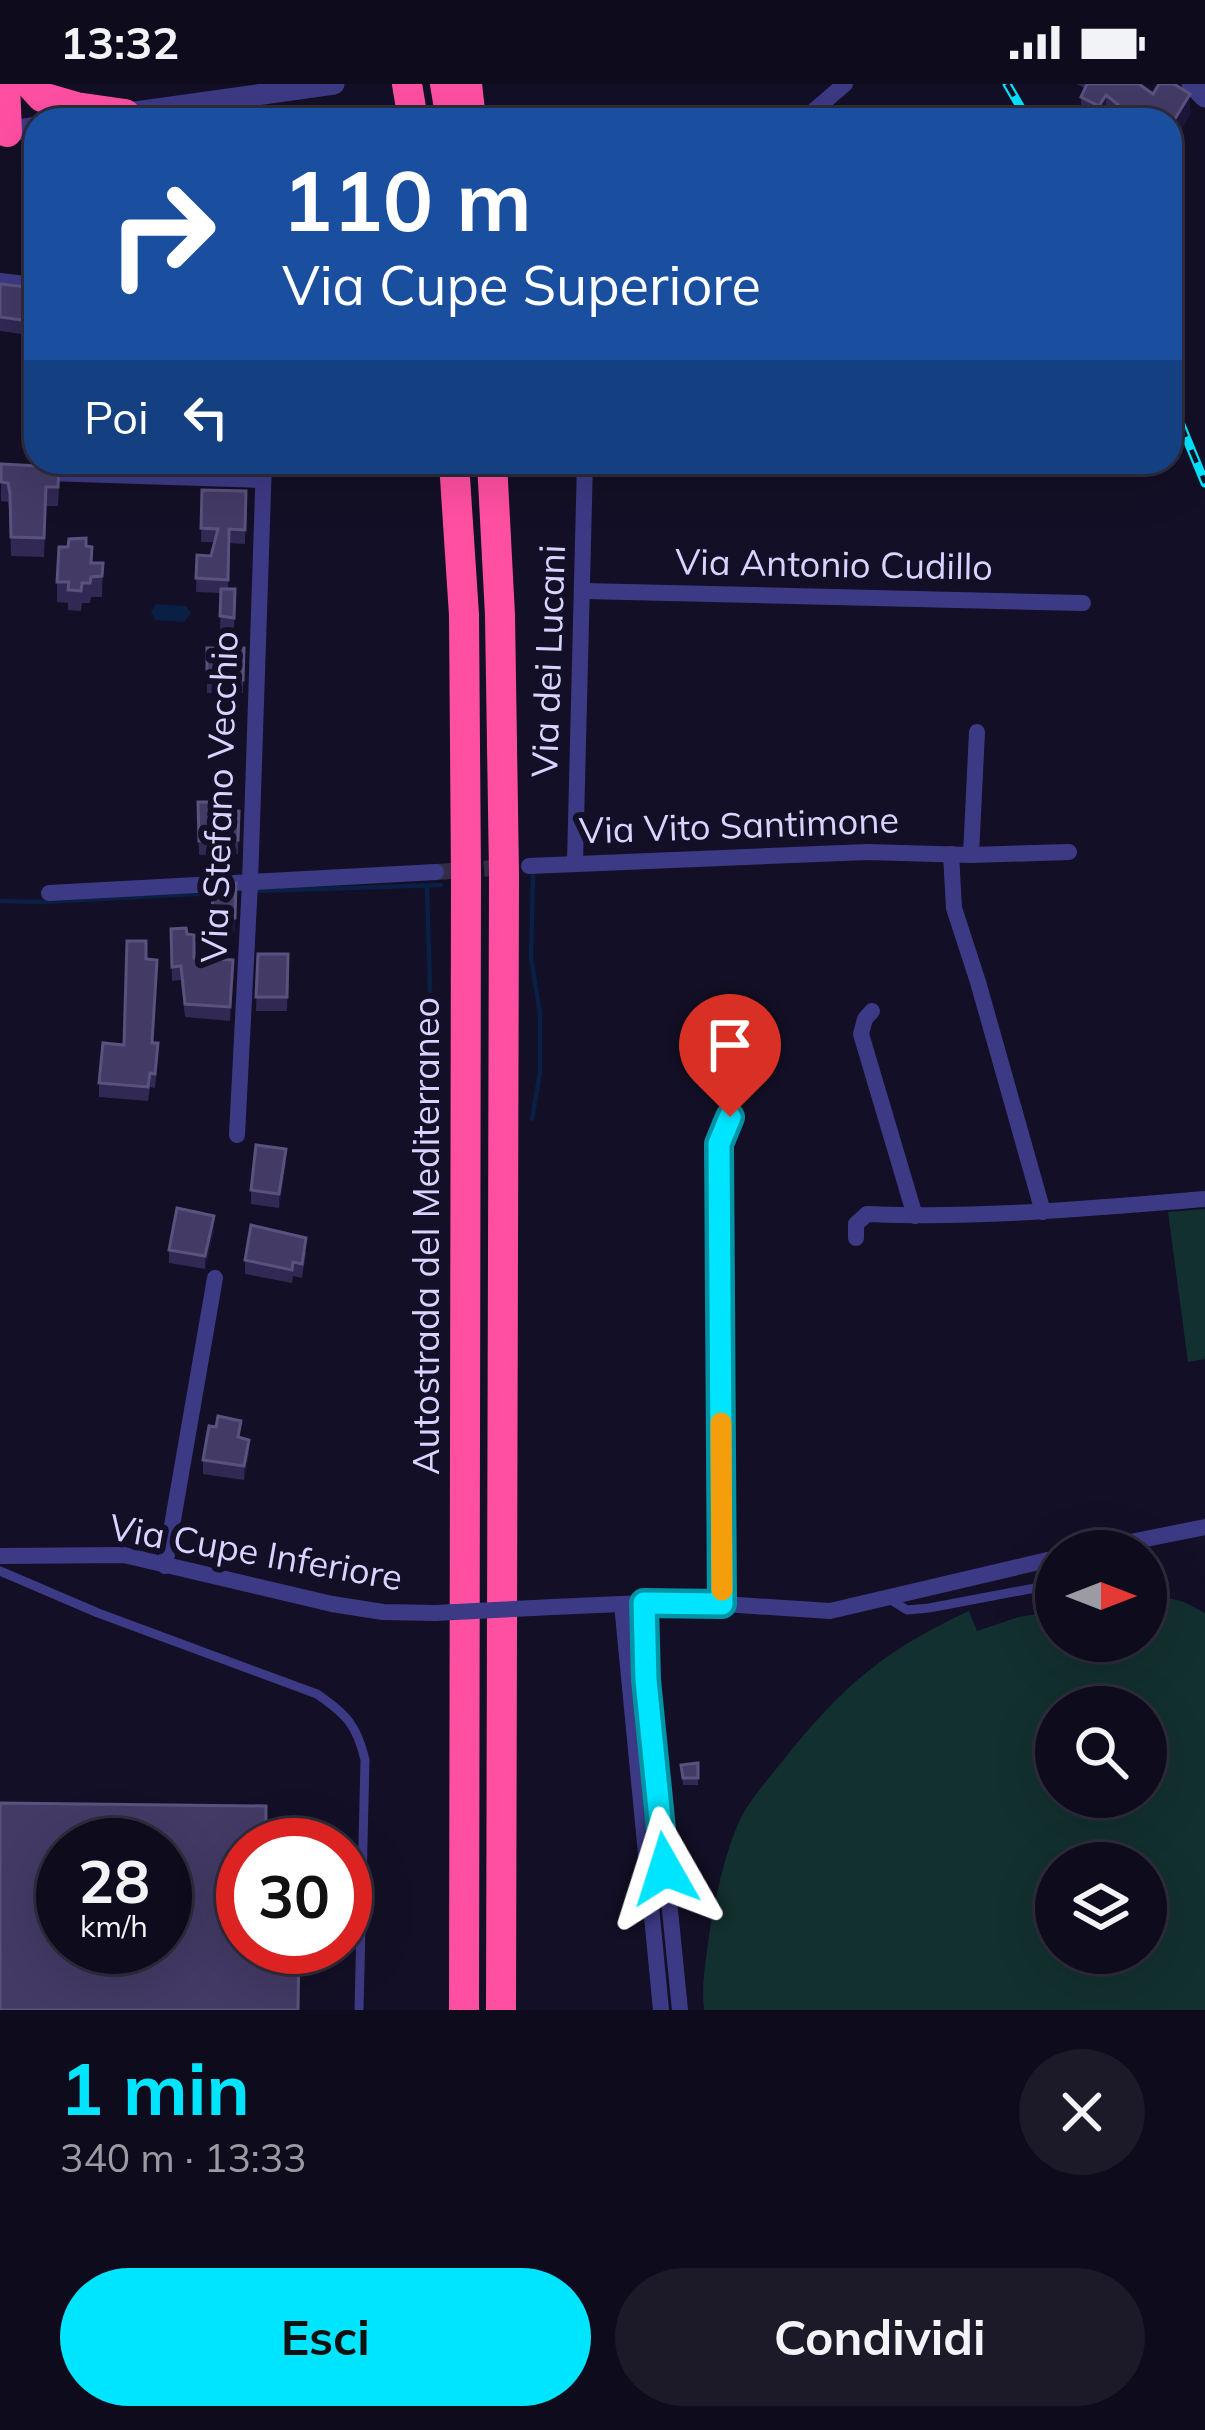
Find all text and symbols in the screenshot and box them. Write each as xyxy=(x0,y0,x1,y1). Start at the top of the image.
text: 13:32 xyxy=(60,14,179,70)
text: 110 m xyxy=(282,147,532,252)
icon: right xyxy=(84,156,240,312)
text: Via Cupe Superiore xyxy=(282,251,761,319)
icon: left xyxy=(173,384,239,450)
text: Poi xyxy=(84,389,149,445)
street label: Via Antonio Cudillo xyxy=(675,538,993,589)
street label: Via dei Lucani xyxy=(521,544,574,778)
street label: Via Stefano Vecchio xyxy=(190,630,247,964)
street label: Via Vito Santimone xyxy=(578,796,900,853)
pin xyxy=(679,994,781,1117)
street label: Autostrada del Mediterraneo xyxy=(403,997,448,1475)
icon: arrive xyxy=(697,1012,763,1078)
street label: Via Cupe Inferiore xyxy=(106,1504,406,1599)
north arrow xyxy=(1035,1530,1167,1662)
map controls xyxy=(1035,1530,1167,1974)
button: search xyxy=(1035,1686,1167,1818)
position arrow xyxy=(602,1806,728,1932)
speed limit sign: 30 xyxy=(216,1818,372,1974)
button: layers xyxy=(1035,1842,1167,1974)
text: 28 xyxy=(78,1843,150,1918)
text: km/h xyxy=(80,1907,148,1945)
text: 1 min xyxy=(60,2043,250,2133)
button: close xyxy=(1019,2049,1145,2175)
text: 340 m · 13:33 xyxy=(60,2133,306,2182)
button: Esci xyxy=(60,2268,591,2406)
button: Condividi xyxy=(615,2268,1145,2406)

